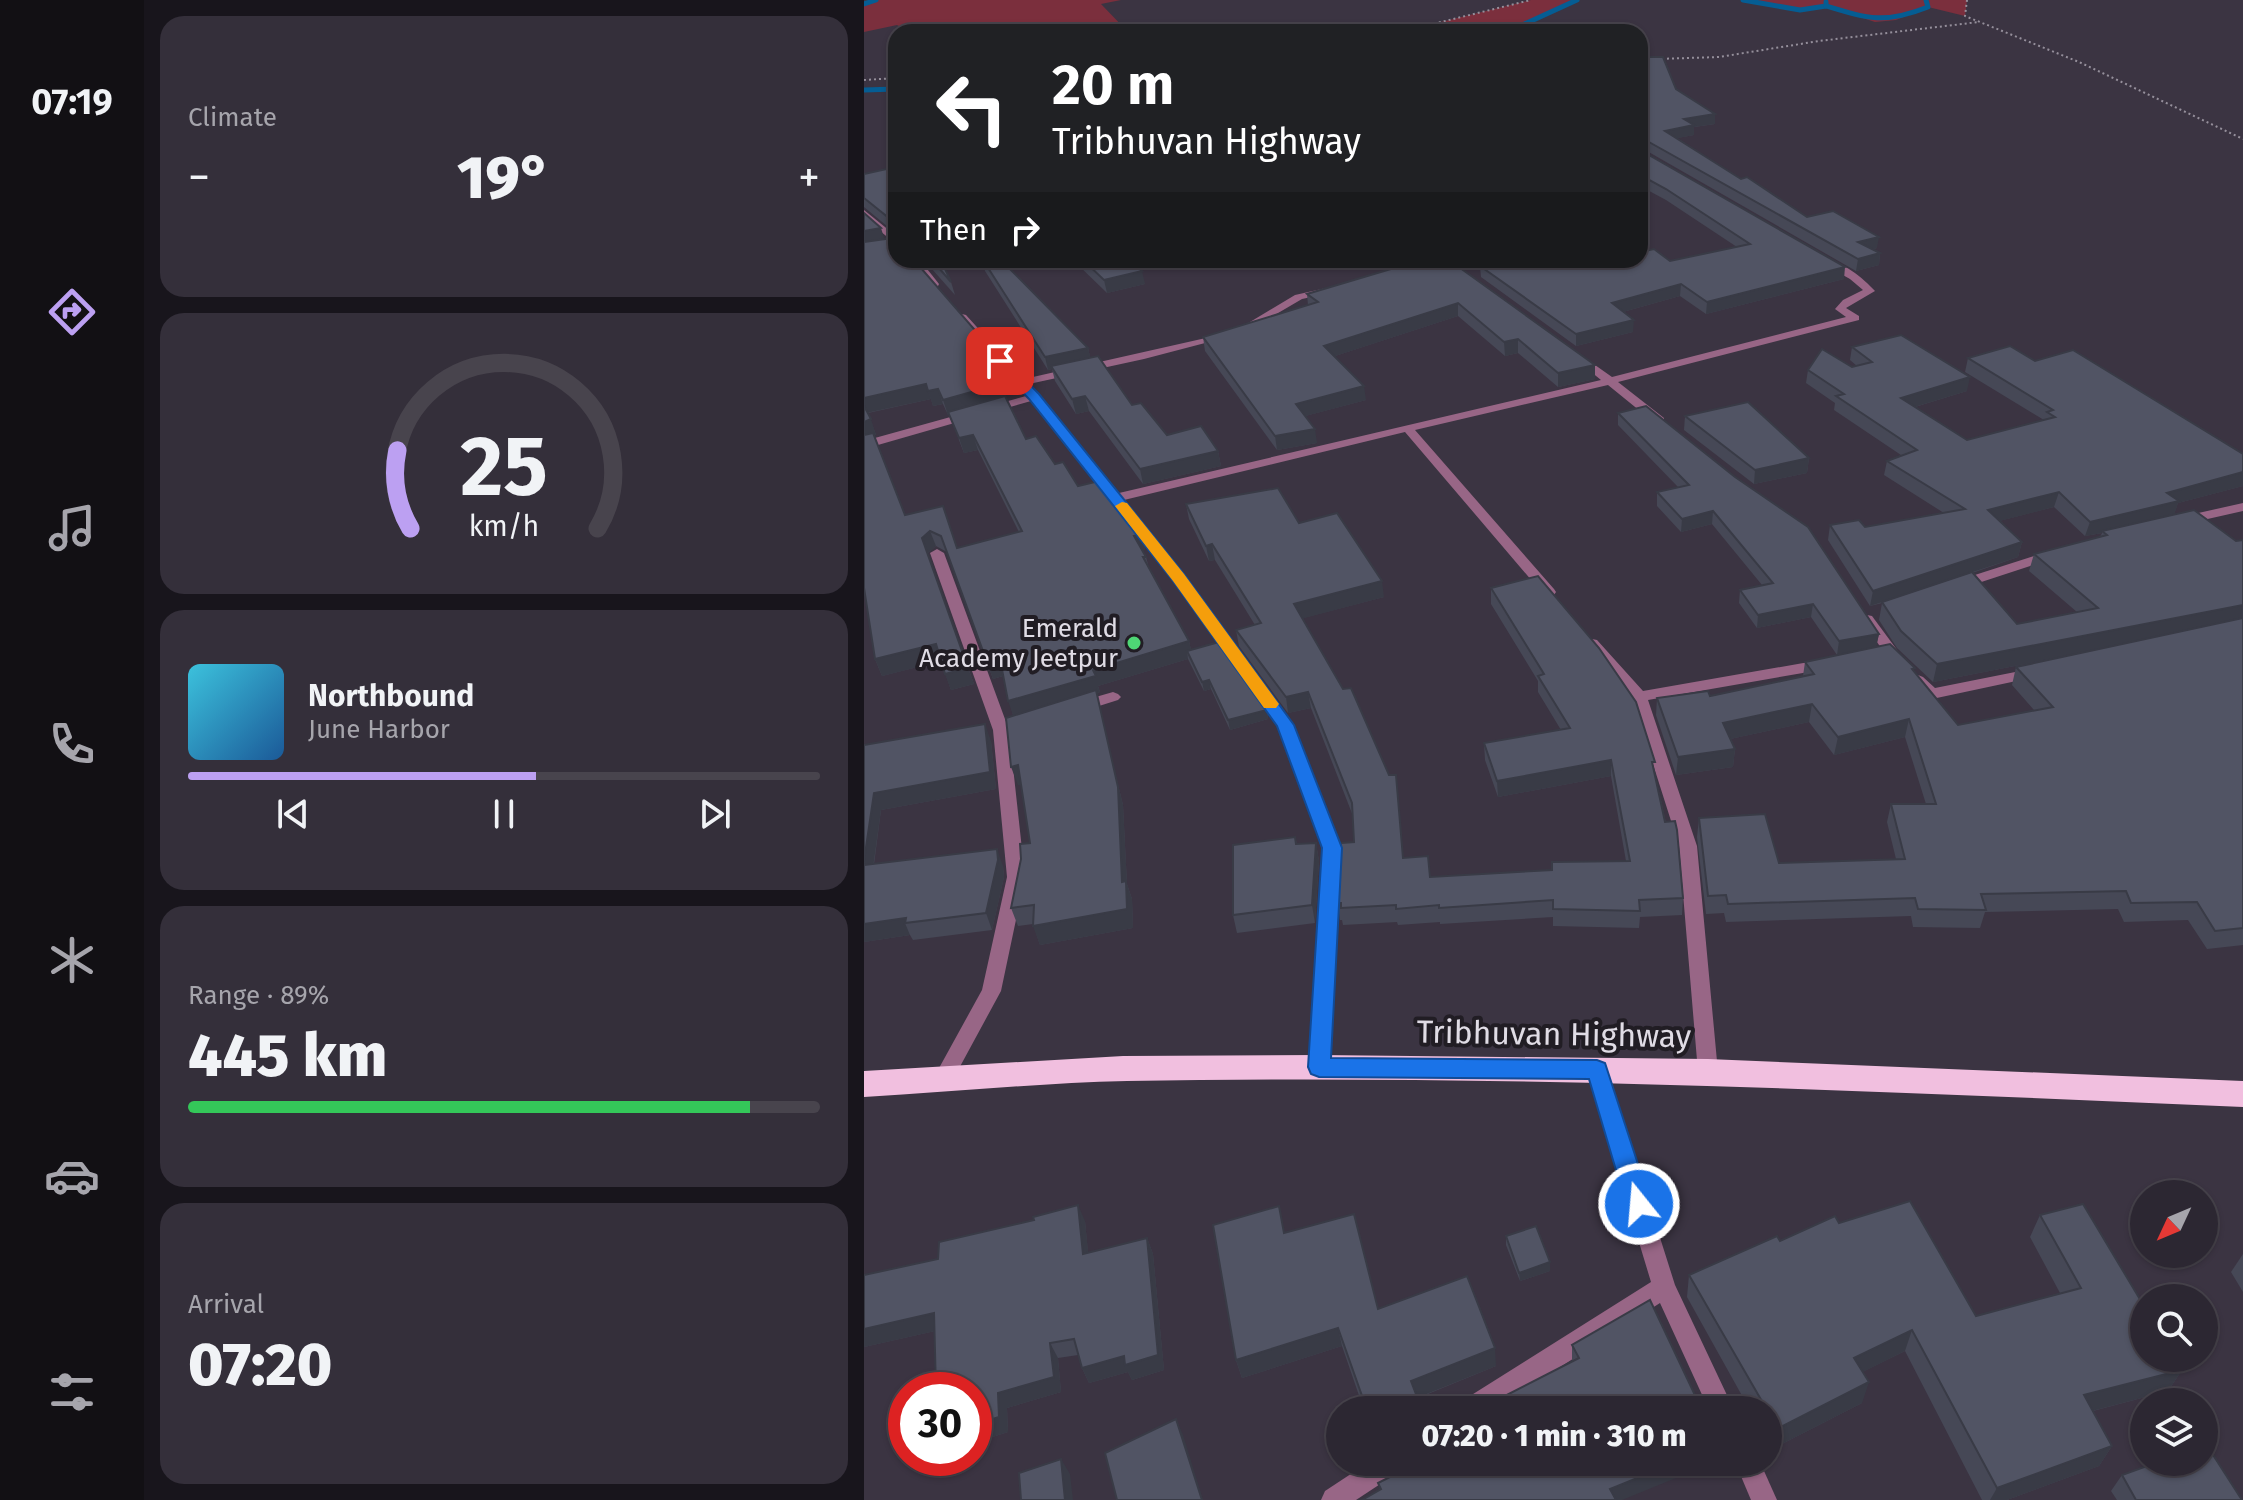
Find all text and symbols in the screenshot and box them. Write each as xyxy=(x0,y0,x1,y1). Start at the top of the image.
text: 20 m xyxy=(1052,52,1174,119)
icon: left xyxy=(920,56,1024,160)
text: 07:19 xyxy=(31,80,113,124)
text: Climate xyxy=(188,102,277,133)
text: Tribhuvan Highway xyxy=(1052,120,1361,164)
text: 19° xyxy=(457,142,551,214)
text: − xyxy=(188,151,210,204)
text: + xyxy=(798,151,820,204)
icon: right xyxy=(1003,208,1047,252)
text: Then xyxy=(920,212,987,248)
icon: directions xyxy=(44,284,100,340)
pin xyxy=(966,327,1034,395)
icon: arrive xyxy=(978,339,1022,383)
text: 25 xyxy=(460,417,548,517)
icon: music xyxy=(44,500,100,556)
text: km/h xyxy=(469,509,539,544)
place label: Emerald Academy Jeetpur xyxy=(919,613,1118,674)
marker: Emerald Academy Jeetpur xyxy=(1125,634,1143,652)
text: Northbound xyxy=(308,678,474,714)
text: June Harbor xyxy=(308,714,450,745)
icon: phone xyxy=(44,716,100,772)
icon: previous xyxy=(271,792,315,836)
icon: pause xyxy=(482,792,526,836)
icon: next xyxy=(693,792,737,836)
icon: climate xyxy=(44,932,100,988)
text: Range · 89% xyxy=(188,980,329,1011)
street label: Tribhuvan Highway xyxy=(1416,1013,1692,1055)
text: 445 km xyxy=(188,1020,387,1092)
icon: car xyxy=(44,1148,100,1204)
position arrow xyxy=(1597,1162,1681,1246)
north arrow xyxy=(2130,1180,2218,1268)
map controls xyxy=(2130,1180,2218,1476)
button: search xyxy=(2130,1284,2218,1372)
text: Arrival xyxy=(188,1289,264,1320)
text: 07:20 xyxy=(188,1329,332,1401)
icon: filters xyxy=(44,1364,100,1420)
speed limit sign: 30 xyxy=(888,1372,992,1476)
button: layers xyxy=(2130,1388,2218,1476)
text: 07:20 · 1 min · 310 m xyxy=(1421,1418,1687,1454)

